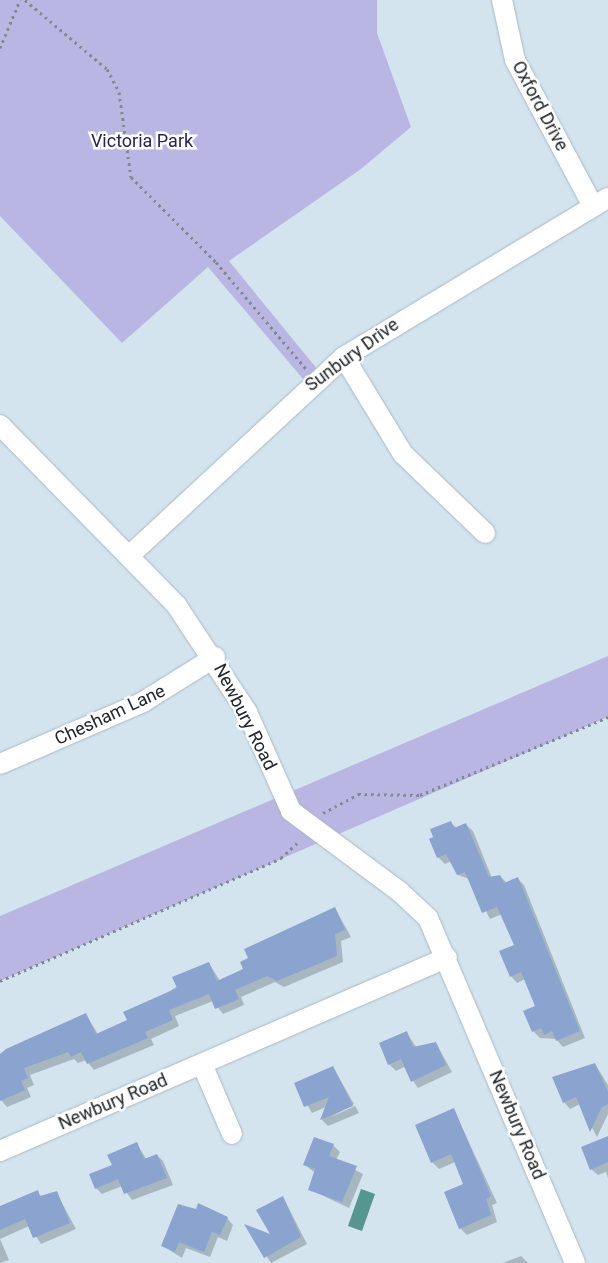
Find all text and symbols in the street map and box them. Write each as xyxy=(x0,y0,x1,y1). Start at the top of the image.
street label: Oxford Drive xyxy=(507,57,573,155)
park label: Victoria Park xyxy=(91,130,193,152)
street label: Sunbury Drive xyxy=(301,314,403,396)
street label: Newbury Road xyxy=(209,660,281,774)
street label: Chesham Lane xyxy=(51,680,169,750)
street label: Newbury Road xyxy=(484,1067,550,1183)
street label: Newbury Road xyxy=(55,1069,171,1135)

